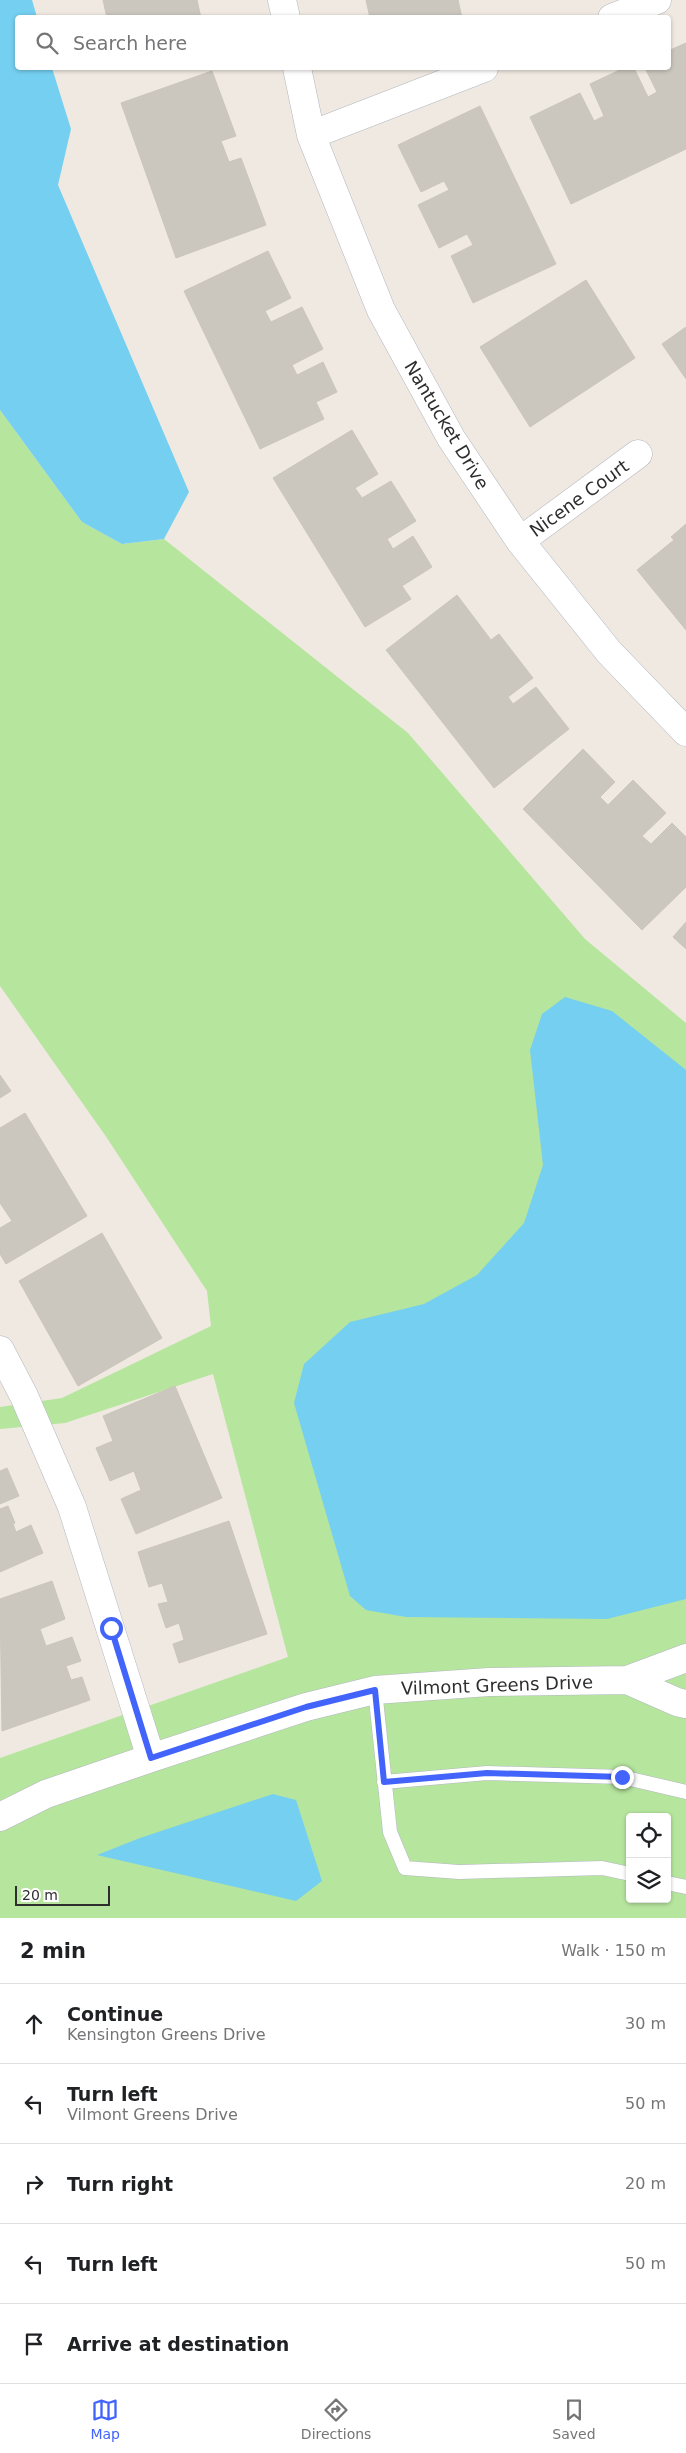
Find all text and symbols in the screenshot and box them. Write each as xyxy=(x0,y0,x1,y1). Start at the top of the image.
search box xyxy=(15,15,671,70)
icon: search xyxy=(33,29,61,57)
text: Search here xyxy=(73,32,187,54)
street label: Nantucket Drive xyxy=(400,357,494,493)
street label: Nicene Court xyxy=(525,455,633,541)
route start xyxy=(100,1617,123,1640)
street label: Vilmont Greens Drive xyxy=(401,1671,593,1699)
route end xyxy=(611,1766,634,1789)
map controls xyxy=(626,1813,671,1903)
button: locate xyxy=(626,1813,671,1858)
button: layers xyxy=(626,1858,671,1903)
scale bar xyxy=(15,1883,110,1906)
text: 20 m xyxy=(22,1887,58,1903)
text: 2 min xyxy=(20,1939,86,1963)
text: Walk · 150 m xyxy=(561,1941,666,1960)
text: Continue xyxy=(67,2003,163,2025)
icon: ahead xyxy=(20,2010,48,2038)
text: 30 m xyxy=(625,2014,666,2033)
text: Kensington Greens Drive xyxy=(67,2025,266,2044)
text: Turn left xyxy=(67,2083,158,2105)
icon: left xyxy=(20,2090,48,2118)
text: 50 m xyxy=(625,2094,666,2113)
text: Vilmont Greens Drive xyxy=(67,2105,238,2124)
icon: right xyxy=(20,2170,48,2198)
text: Turn right xyxy=(67,2173,173,2195)
text: 20 m xyxy=(625,2174,666,2193)
icon: left xyxy=(20,2250,48,2278)
text: Turn left xyxy=(67,2253,158,2275)
text: 50 m xyxy=(625,2254,666,2273)
icon: arrive xyxy=(20,2330,48,2358)
text: Arrive at destination xyxy=(67,2333,289,2355)
tab: Map xyxy=(90,2396,120,2442)
tab: Directions xyxy=(301,2396,371,2442)
tab: Saved xyxy=(552,2396,596,2442)

